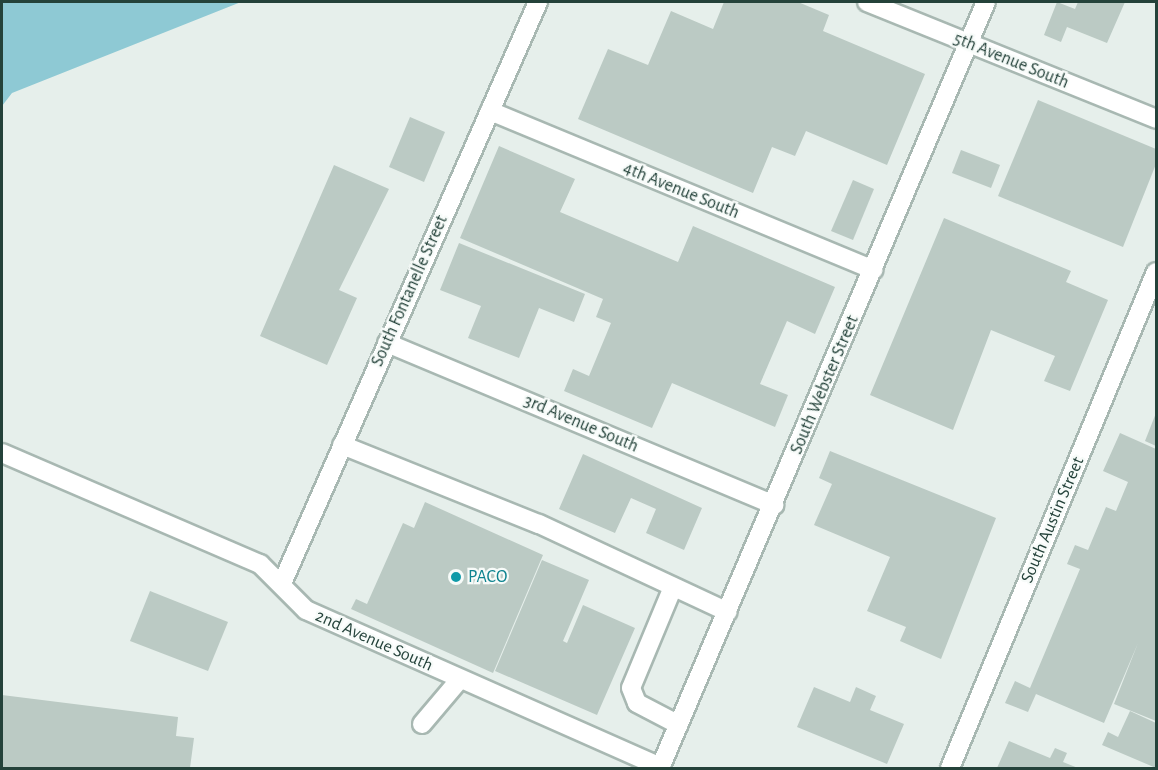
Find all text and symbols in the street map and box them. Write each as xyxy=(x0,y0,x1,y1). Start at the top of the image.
street label: 5th Avenue South xyxy=(950,28,1072,94)
street label: 4th Avenue South xyxy=(620,158,742,224)
street label: South Fontanelle Street xyxy=(367,212,453,370)
street label: South Webster Street xyxy=(786,312,864,458)
street label: 3rd Avenue South xyxy=(521,390,641,458)
street label: South Austin Street xyxy=(1017,454,1089,586)
place label: PACO xyxy=(468,566,507,588)
marker: PACO xyxy=(449,570,463,584)
street label: 2nd Avenue South xyxy=(312,605,436,677)

